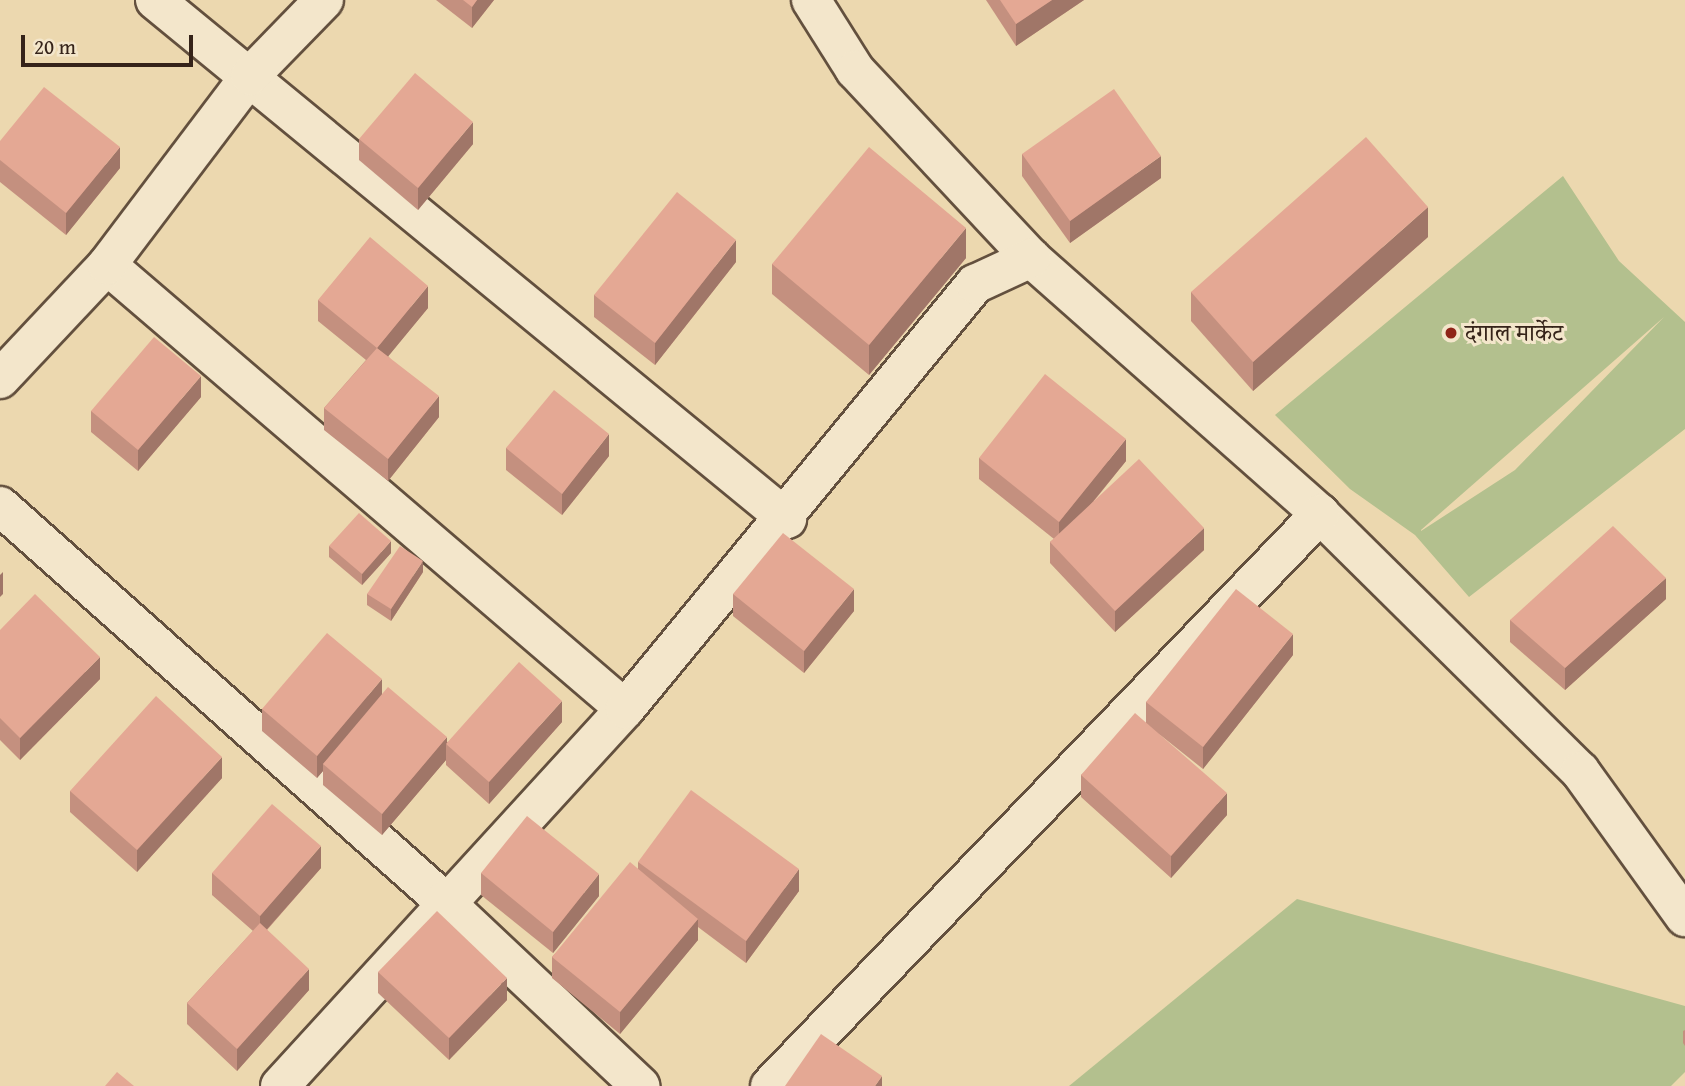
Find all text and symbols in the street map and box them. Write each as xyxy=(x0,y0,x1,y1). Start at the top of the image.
scale bar xyxy=(24,21,196,65)
text: 20 m xyxy=(34,31,76,62)
place label: दंगाल मार्केट xyxy=(1465,319,1563,347)
marker: दंगाल मार्केट xyxy=(1443,325,1459,341)

